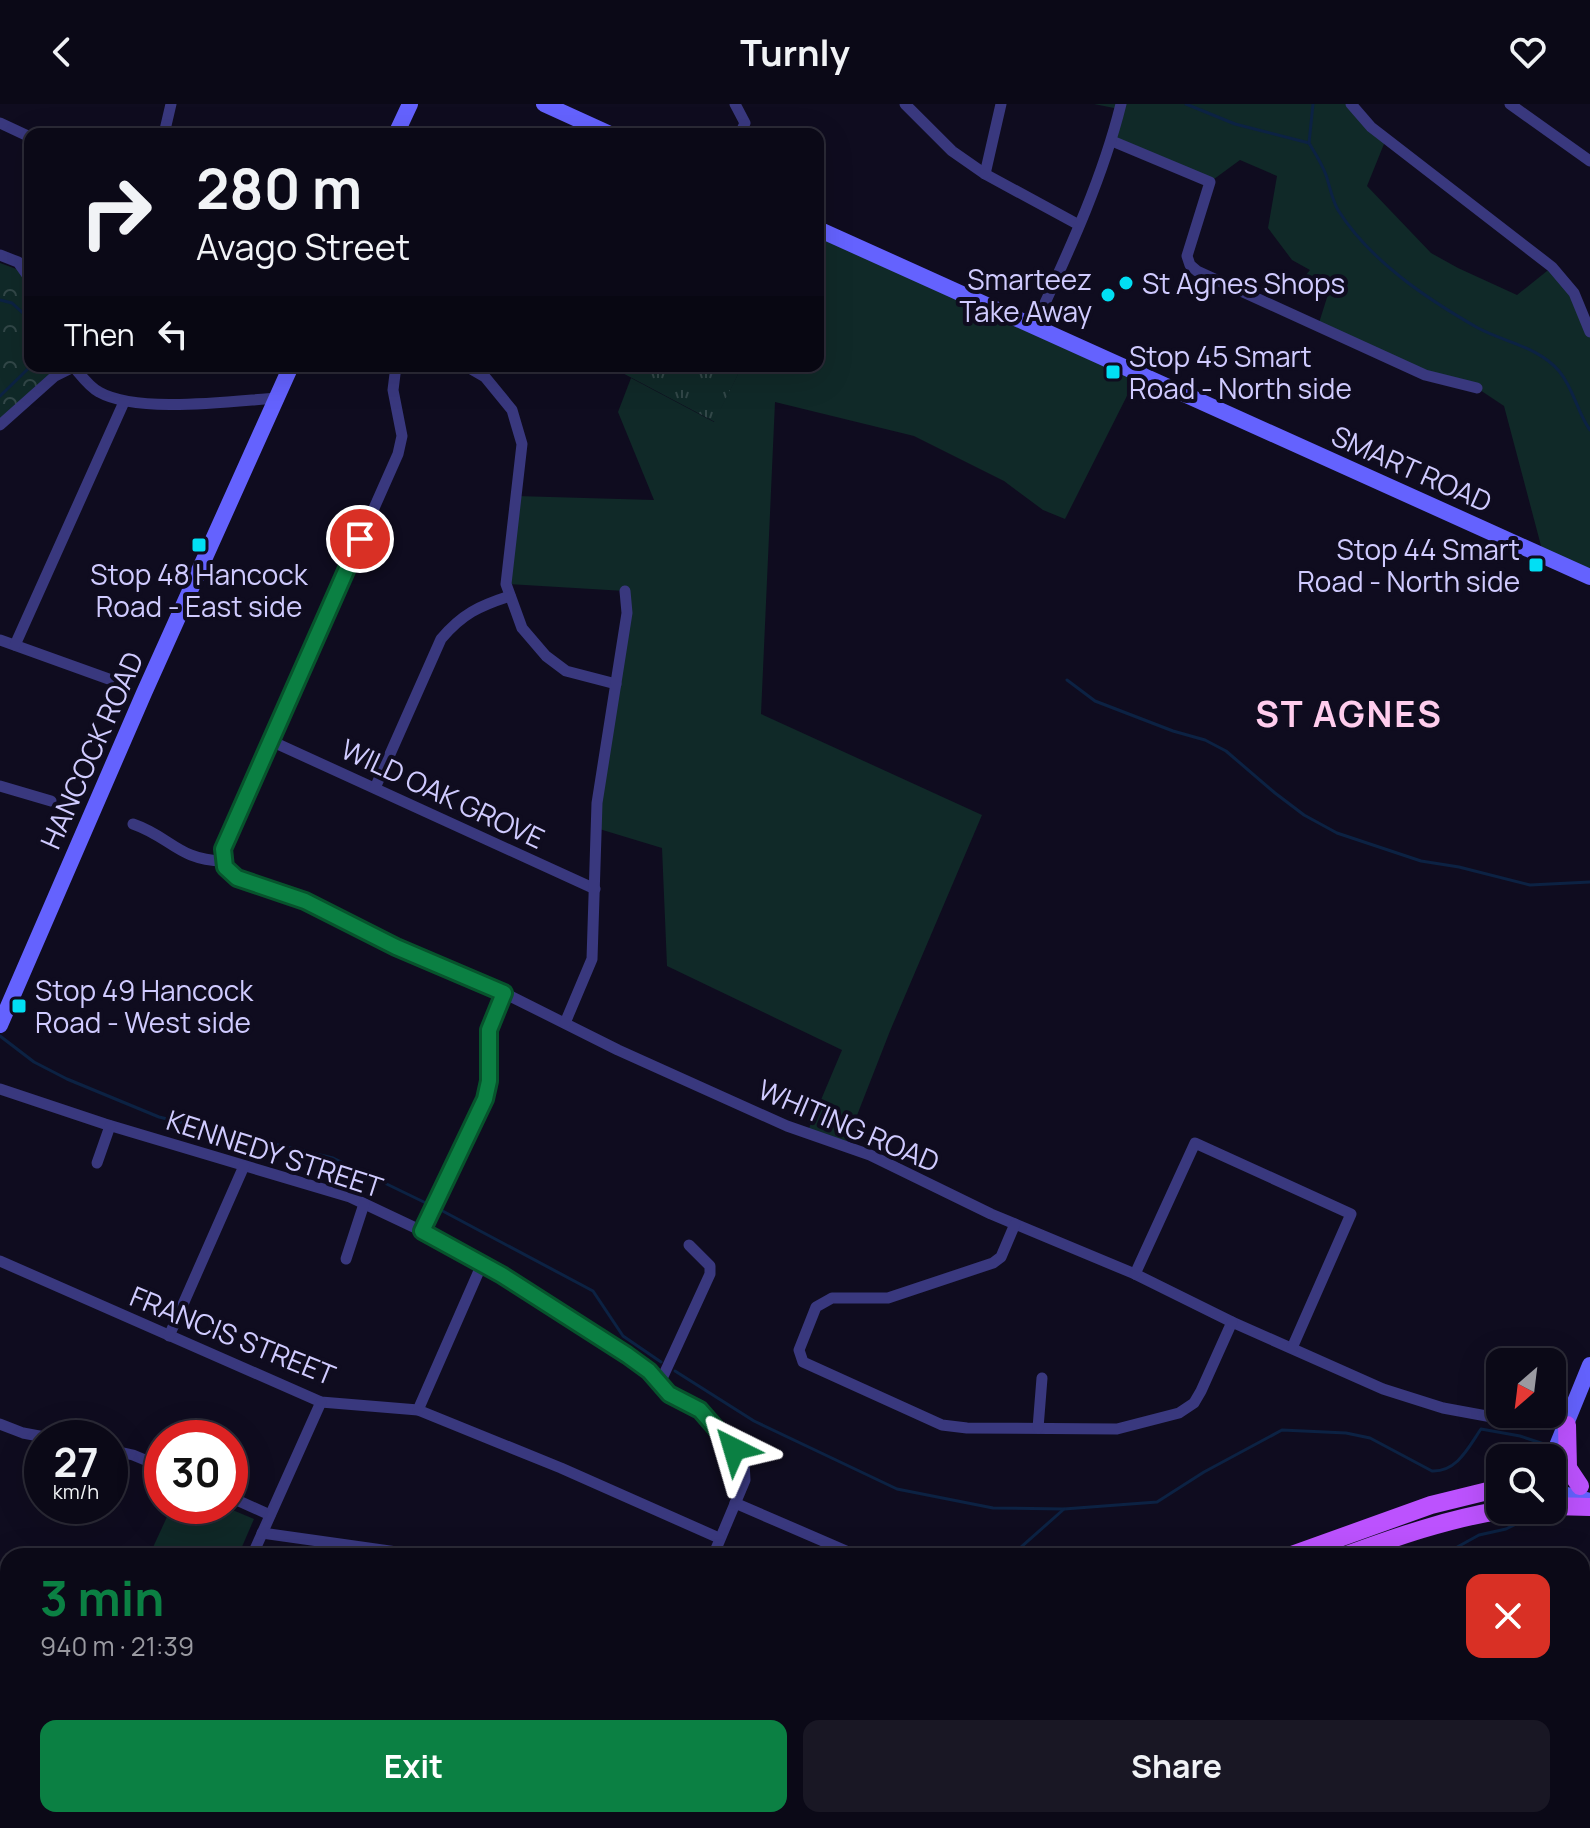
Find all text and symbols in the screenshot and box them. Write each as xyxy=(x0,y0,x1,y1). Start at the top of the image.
text: Turnly xyxy=(740,28,850,77)
icon: back xyxy=(40,30,84,74)
icon: heart xyxy=(1506,30,1550,74)
text: 280 m xyxy=(196,149,362,226)
icon: right xyxy=(64,160,168,264)
text: Avago Street xyxy=(196,222,410,271)
place label: Smarteez Take Away xyxy=(959,260,1092,330)
place label: St Agnes Shops xyxy=(1142,264,1345,302)
marker: St Agnes Shops xyxy=(1117,274,1135,292)
marker: Smarteez Take Away xyxy=(1099,286,1117,304)
icon: left xyxy=(151,312,195,356)
text: Then xyxy=(64,314,135,355)
place label: Stop 45 Smart Road - North side xyxy=(1129,337,1352,407)
marker: Stop 45 Smart Road - North side xyxy=(1104,363,1122,381)
street label: SMART ROAD xyxy=(1326,416,1498,520)
pin xyxy=(326,505,394,573)
icon: arrive xyxy=(338,517,382,561)
place label: Stop 44 Smart Road - North side xyxy=(1297,530,1520,600)
marker: Stop 48 Hancock Road - East side xyxy=(190,536,208,554)
place label: Stop 48 Hancock Road - East side xyxy=(90,555,309,625)
marker: Stop 44 Smart Road - North side xyxy=(1527,556,1545,574)
street label: HANCOCK ROAD xyxy=(31,645,151,855)
district label: ST AGNES xyxy=(1255,689,1443,738)
street label: WILD OAK GROVE xyxy=(335,729,551,857)
place label: Stop 49 Hancock Road - West side xyxy=(35,971,254,1041)
marker: Stop 49 Hancock Road - West side xyxy=(10,997,28,1015)
street label: WHITING ROAD xyxy=(752,1070,946,1180)
street label: KENNEDY STREET xyxy=(162,1100,388,1206)
street label: FRANCIS STREET xyxy=(125,1276,342,1394)
north arrow xyxy=(1486,1348,1566,1428)
map controls xyxy=(1486,1348,1566,1524)
position arrow xyxy=(692,1407,776,1491)
speed limit sign: 30 xyxy=(144,1420,248,1524)
text: 27 xyxy=(53,1434,99,1489)
button: search xyxy=(1486,1444,1566,1524)
text: km/h xyxy=(53,1478,99,1505)
text: 3 min xyxy=(40,1565,164,1630)
button: close xyxy=(1466,1574,1550,1658)
text: 940 m · 21:39 xyxy=(40,1628,194,1664)
button: Exit xyxy=(40,1720,787,1812)
button: Share xyxy=(803,1720,1550,1812)

